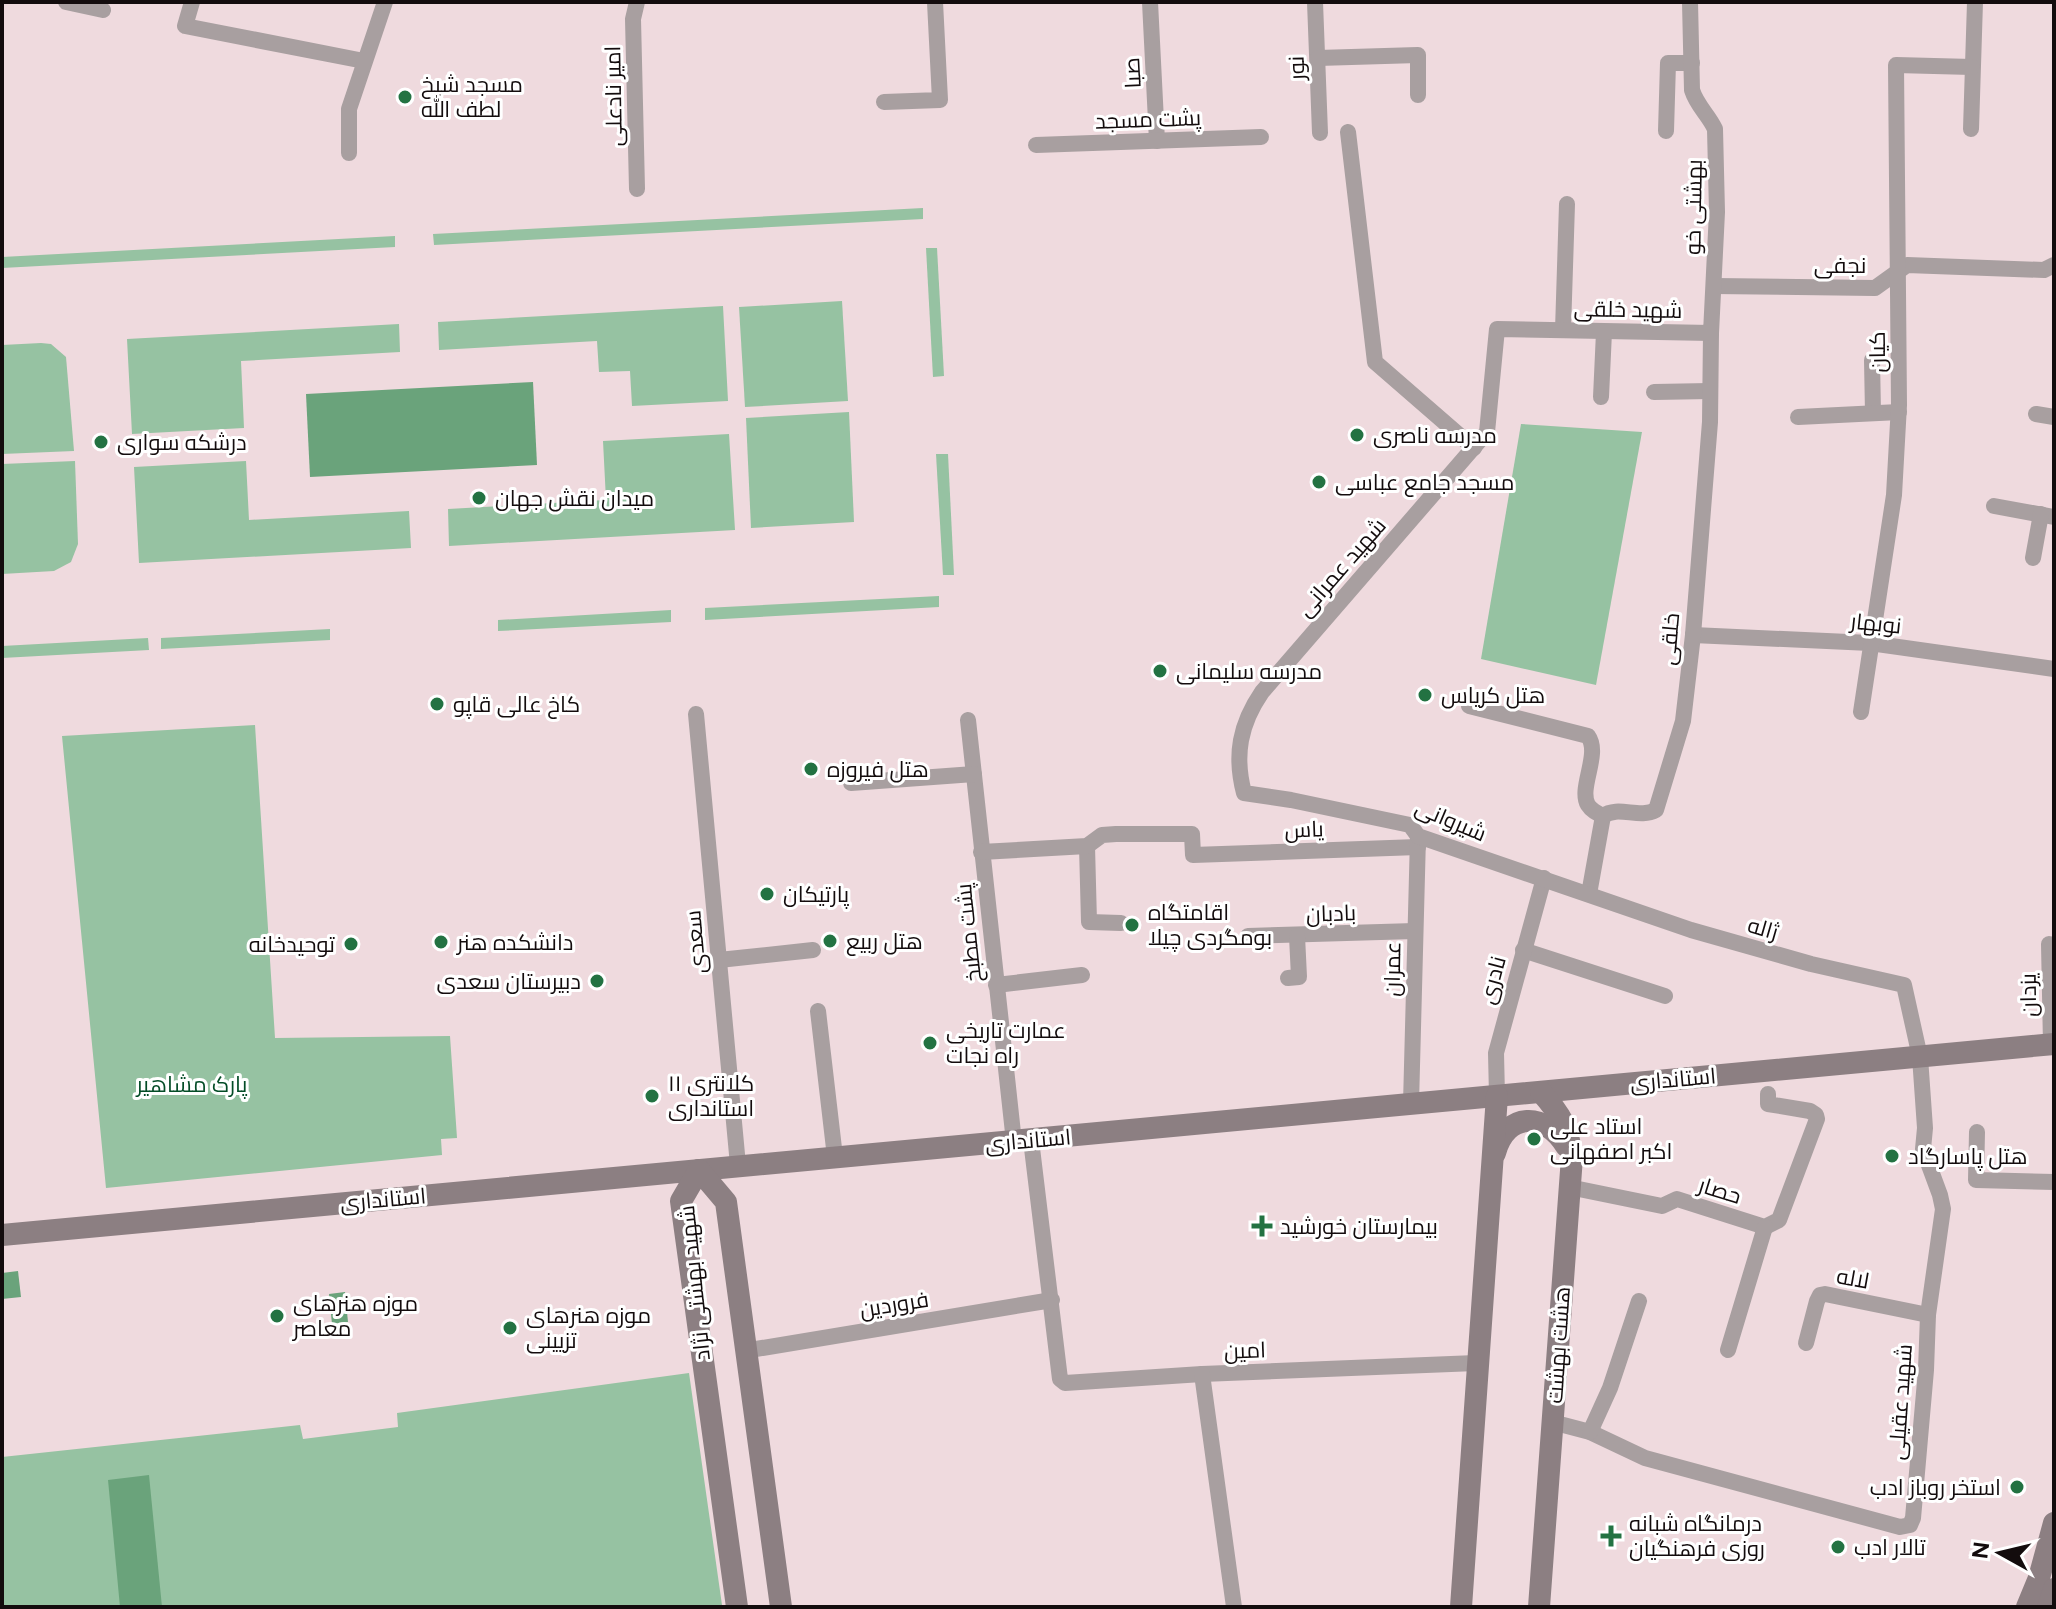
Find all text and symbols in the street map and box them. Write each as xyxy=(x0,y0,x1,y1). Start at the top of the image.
street label: امیر نادعلی xyxy=(599,45,628,147)
street label: نور xyxy=(1283,55,1310,83)
street label: صبا xyxy=(1118,57,1147,89)
place label: مسجد شیخ لطف الله xyxy=(421,71,523,123)
marker: مسجد شیخ لطف الله xyxy=(396,88,414,106)
street label: پشت مسجد xyxy=(1094,104,1202,136)
street label: بهشتی خو xyxy=(1679,159,1708,255)
street label: نجفی xyxy=(1814,252,1866,279)
street label: شهید خلقی xyxy=(1573,295,1683,324)
street label: کیان xyxy=(1864,331,1891,373)
place label: مدرسه ناصری xyxy=(1373,422,1497,449)
marker: مدرسه ناصری xyxy=(1348,426,1366,444)
place label: درشکه سواری xyxy=(117,429,247,456)
marker: درشکه سواری xyxy=(92,433,110,451)
place label: مسجد جامع عباسی xyxy=(1335,469,1514,497)
marker: مسجد جامع عباسی xyxy=(1310,473,1328,491)
place label: میدان نقش جهان xyxy=(495,485,654,512)
marker: میدان نقش جهان xyxy=(470,489,488,507)
street label: شهید عمرانی xyxy=(1291,512,1392,622)
street label: نوبهار xyxy=(1847,607,1903,640)
street label: خلقی xyxy=(1654,612,1685,666)
place label: مدرسه سلیمانی xyxy=(1176,658,1322,685)
marker: مدرسه سلیمانی xyxy=(1151,662,1169,680)
place label: هتل کریاس xyxy=(1441,682,1545,709)
marker: هتل کریاس xyxy=(1416,686,1434,704)
place label: کاخ عالی قاپو xyxy=(453,691,580,719)
marker: کاخ عالی قاپو xyxy=(428,695,446,713)
place label: هتل فیروزه xyxy=(827,756,929,783)
marker: هتل فیروزه xyxy=(802,760,820,778)
street label: شیروانی xyxy=(1411,793,1490,847)
street label: یاس xyxy=(1284,815,1324,844)
place label: پارتیکان xyxy=(783,881,849,909)
street label: پشت مطبخ xyxy=(950,882,988,984)
marker: پارتیکان xyxy=(758,885,776,903)
place label: اقامتگاه بومگردی چیلا xyxy=(1148,899,1272,952)
street label: بادبان xyxy=(1306,899,1356,928)
street label: سعدی xyxy=(679,909,712,975)
street label: ژاله xyxy=(1744,911,1781,946)
marker: اقامتگاه بومگردی چیلا xyxy=(1123,916,1141,934)
place label: هتل ربیع xyxy=(846,928,923,956)
place label: دانشکده هنر xyxy=(455,929,573,956)
place label: توحیدخانه xyxy=(249,931,335,958)
marker: هتل ربیع xyxy=(821,932,839,950)
marker: دانشکده هنر xyxy=(432,933,450,951)
marker: توحیدخانه xyxy=(342,935,360,953)
street label: عمران xyxy=(1379,941,1406,997)
street label: نادری xyxy=(1473,953,1512,1007)
place label: دبیرستان سعدی xyxy=(437,968,581,995)
marker: دبیرستان سعدی xyxy=(588,972,606,990)
street label: یزدان xyxy=(2015,973,2042,1017)
place label: عمارت تاریخی راه نجات xyxy=(946,1017,1066,1069)
marker: عمارت تاریخی راه نجات xyxy=(921,1034,939,1052)
street label: استانداری xyxy=(1629,1062,1717,1097)
place label: کلانتری ۱۱ استانداری xyxy=(668,1070,754,1122)
park label: پارک مشاهیر xyxy=(135,1071,248,1099)
marker: کلانتری ۱۱ استانداری xyxy=(643,1087,661,1105)
place label: استاد علی اکبر اصفهانی xyxy=(1550,1113,1673,1165)
street label: استانداری xyxy=(984,1123,1072,1158)
marker: استاد علی اکبر اصفهانی xyxy=(1525,1130,1543,1148)
place label: هتل پاسارگاد xyxy=(1908,1143,2028,1171)
marker: هتل پاسارگاد xyxy=(1883,1147,1901,1165)
street label: حصار xyxy=(1693,1171,1744,1210)
street label: استانداری xyxy=(339,1182,427,1217)
street label: شهید بهشتی نژاد xyxy=(673,1204,716,1362)
place label: بیمارستان خورشید xyxy=(1280,1213,1438,1240)
marker: بیمارستان خورشید xyxy=(1251,1215,1273,1237)
street label: لاله xyxy=(1834,1262,1871,1295)
street label: فروردین xyxy=(858,1286,931,1323)
street label: هشت بهشت xyxy=(1541,1286,1576,1404)
place label: موزه هنرهای معاصر xyxy=(291,1290,418,1342)
place label: موزه هنرهای تزیینی xyxy=(526,1302,651,1354)
marker: موزه هنرهای معاصر xyxy=(268,1307,286,1325)
marker: موزه هنرهای تزیینی xyxy=(501,1319,519,1337)
street label: امین xyxy=(1224,1336,1266,1365)
street label: شهید عقیلی xyxy=(1883,1343,1918,1461)
place label: استخر روباز ادب xyxy=(1870,1474,2001,1501)
marker: استخر روباز ادب xyxy=(2008,1478,2026,1496)
place label: درمانگاه شبانه روزی فرهنگیان xyxy=(1629,1510,1765,1562)
north arrow xyxy=(1960,1513,2040,1593)
marker: درمانگاه شبانه روزی فرهنگیان xyxy=(1600,1525,1622,1547)
place label: تالار ادب xyxy=(1854,1534,1926,1561)
marker: تالار ادب xyxy=(1829,1538,1847,1556)
text: N xyxy=(1966,1540,1995,1561)

